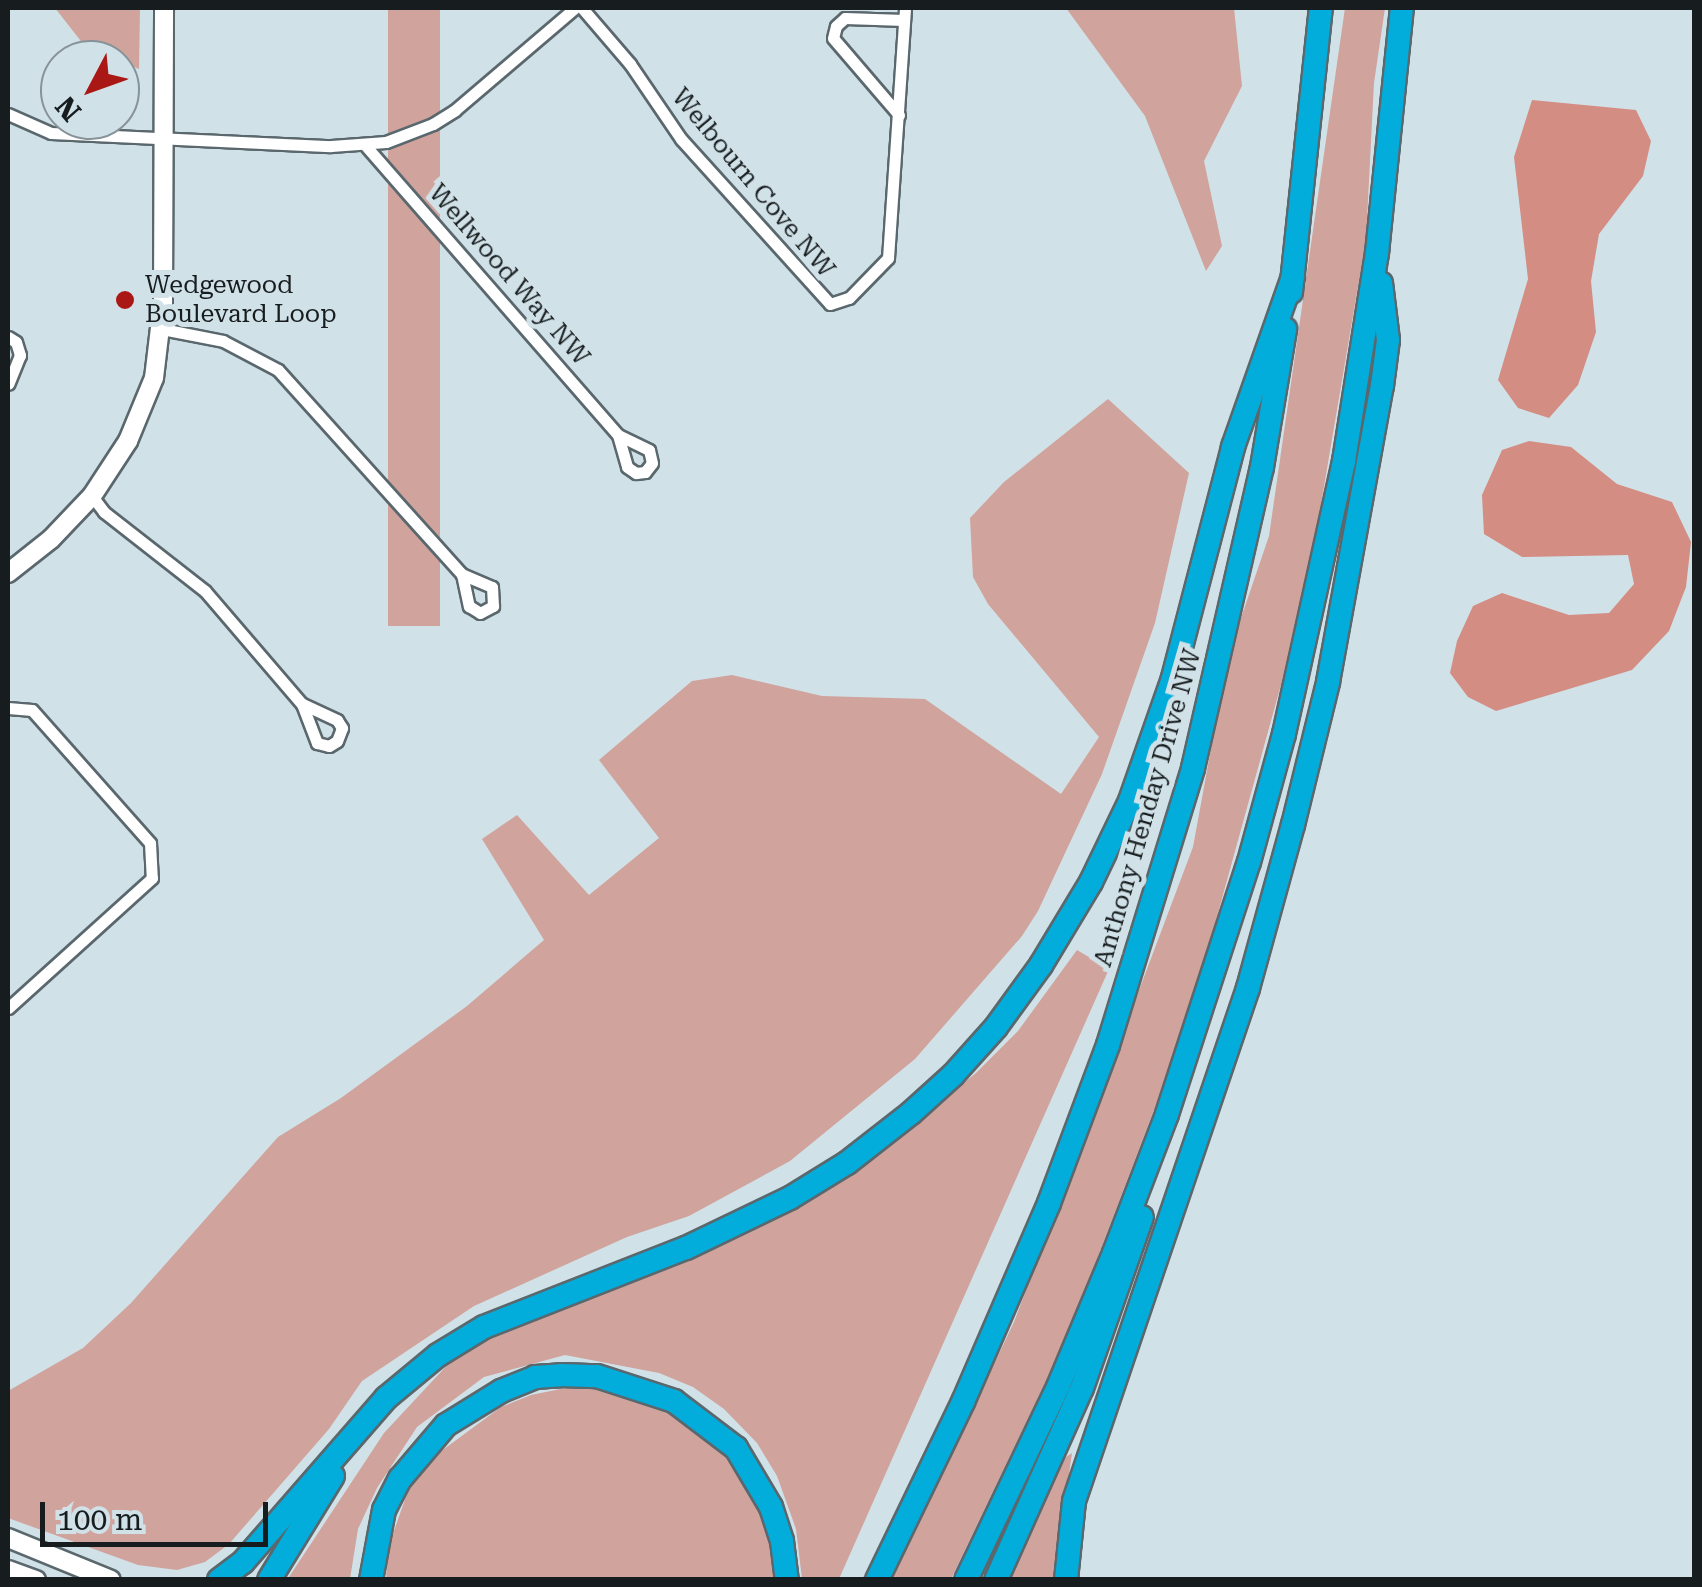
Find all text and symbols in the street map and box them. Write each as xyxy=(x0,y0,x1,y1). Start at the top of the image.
north arrow xyxy=(40,40,140,140)
street label: Welbourn Cove NW xyxy=(665,82,841,284)
text: N xyxy=(49,90,88,128)
street label: Wellwood Way NW xyxy=(422,178,596,372)
place label: Wedgewood Boulevard Loop xyxy=(145,271,337,330)
marker: Wedgewood Boulevard Loop xyxy=(114,289,136,311)
street label: Anthony Henday Drive NW xyxy=(1088,646,1208,970)
scale bar xyxy=(45,1482,272,1544)
text: 100 m xyxy=(57,1502,142,1537)

